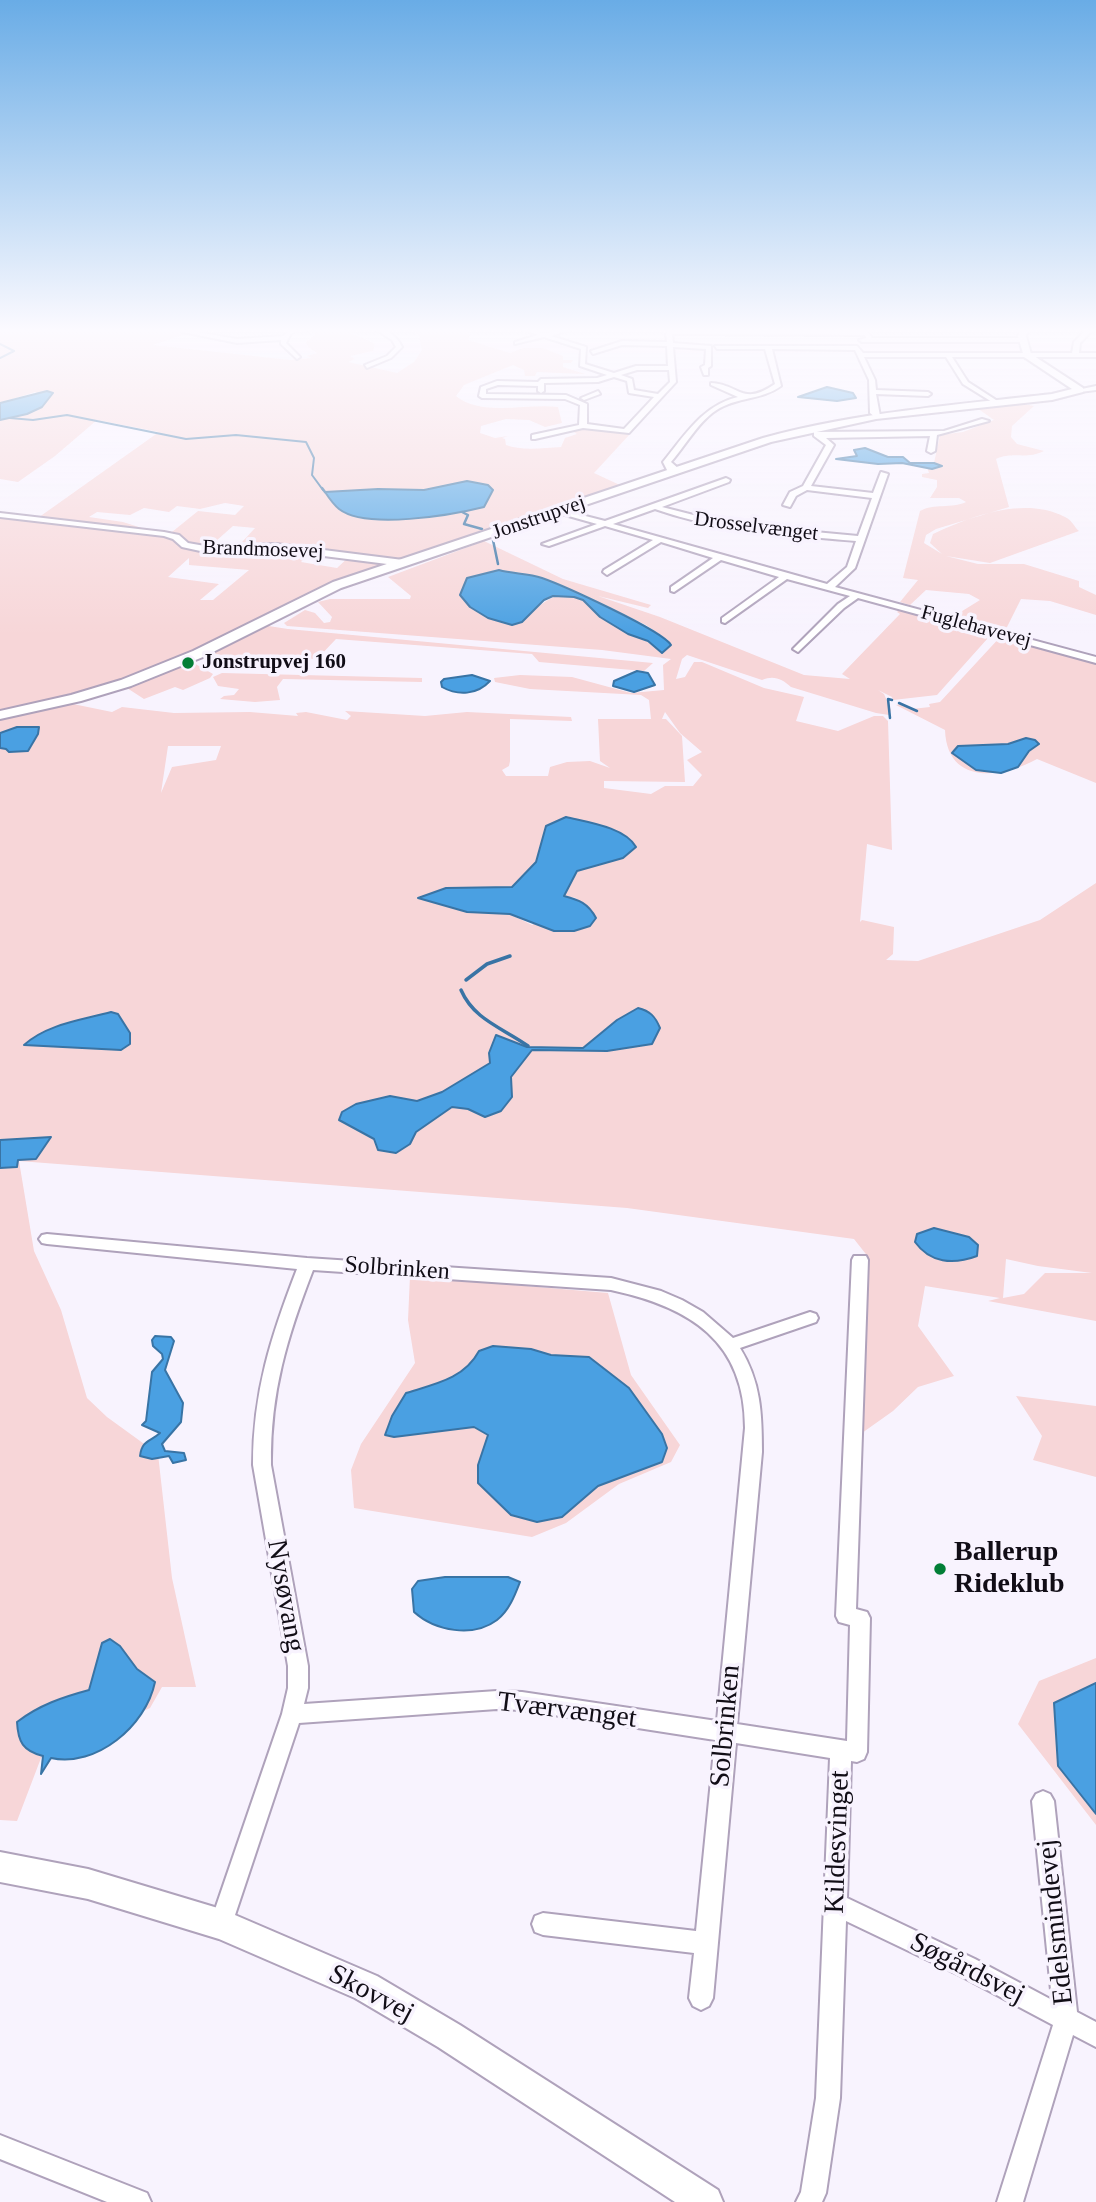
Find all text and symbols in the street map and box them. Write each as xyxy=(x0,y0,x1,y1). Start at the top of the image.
street label: Jonstrupvej xyxy=(489,490,589,546)
street label: Drosselvænget xyxy=(693,507,819,547)
street label: Brandmosevej xyxy=(202,535,324,565)
street label: Fuglehavevej xyxy=(918,600,1034,654)
place label: Jonstrupvej 160 xyxy=(202,650,346,676)
marker: Jonstrupvej 160 xyxy=(180,655,196,671)
street label: Solbrinken xyxy=(343,1251,451,1287)
place label: Ballerup Rideklub xyxy=(954,1536,1064,1602)
street label: Nysøvang xyxy=(259,1537,311,1655)
marker: Ballerup Rideklub xyxy=(932,1561,948,1577)
street label: Solbrinken xyxy=(704,1663,748,1789)
street label: Tværvænget xyxy=(495,1686,639,1736)
street label: Kildesvinget xyxy=(819,1770,857,1914)
street label: Edelsmindevej xyxy=(1031,1837,1081,2007)
street label: Søgårdsvej xyxy=(904,1926,1030,2012)
street label: Skovvej xyxy=(323,1958,419,2030)

